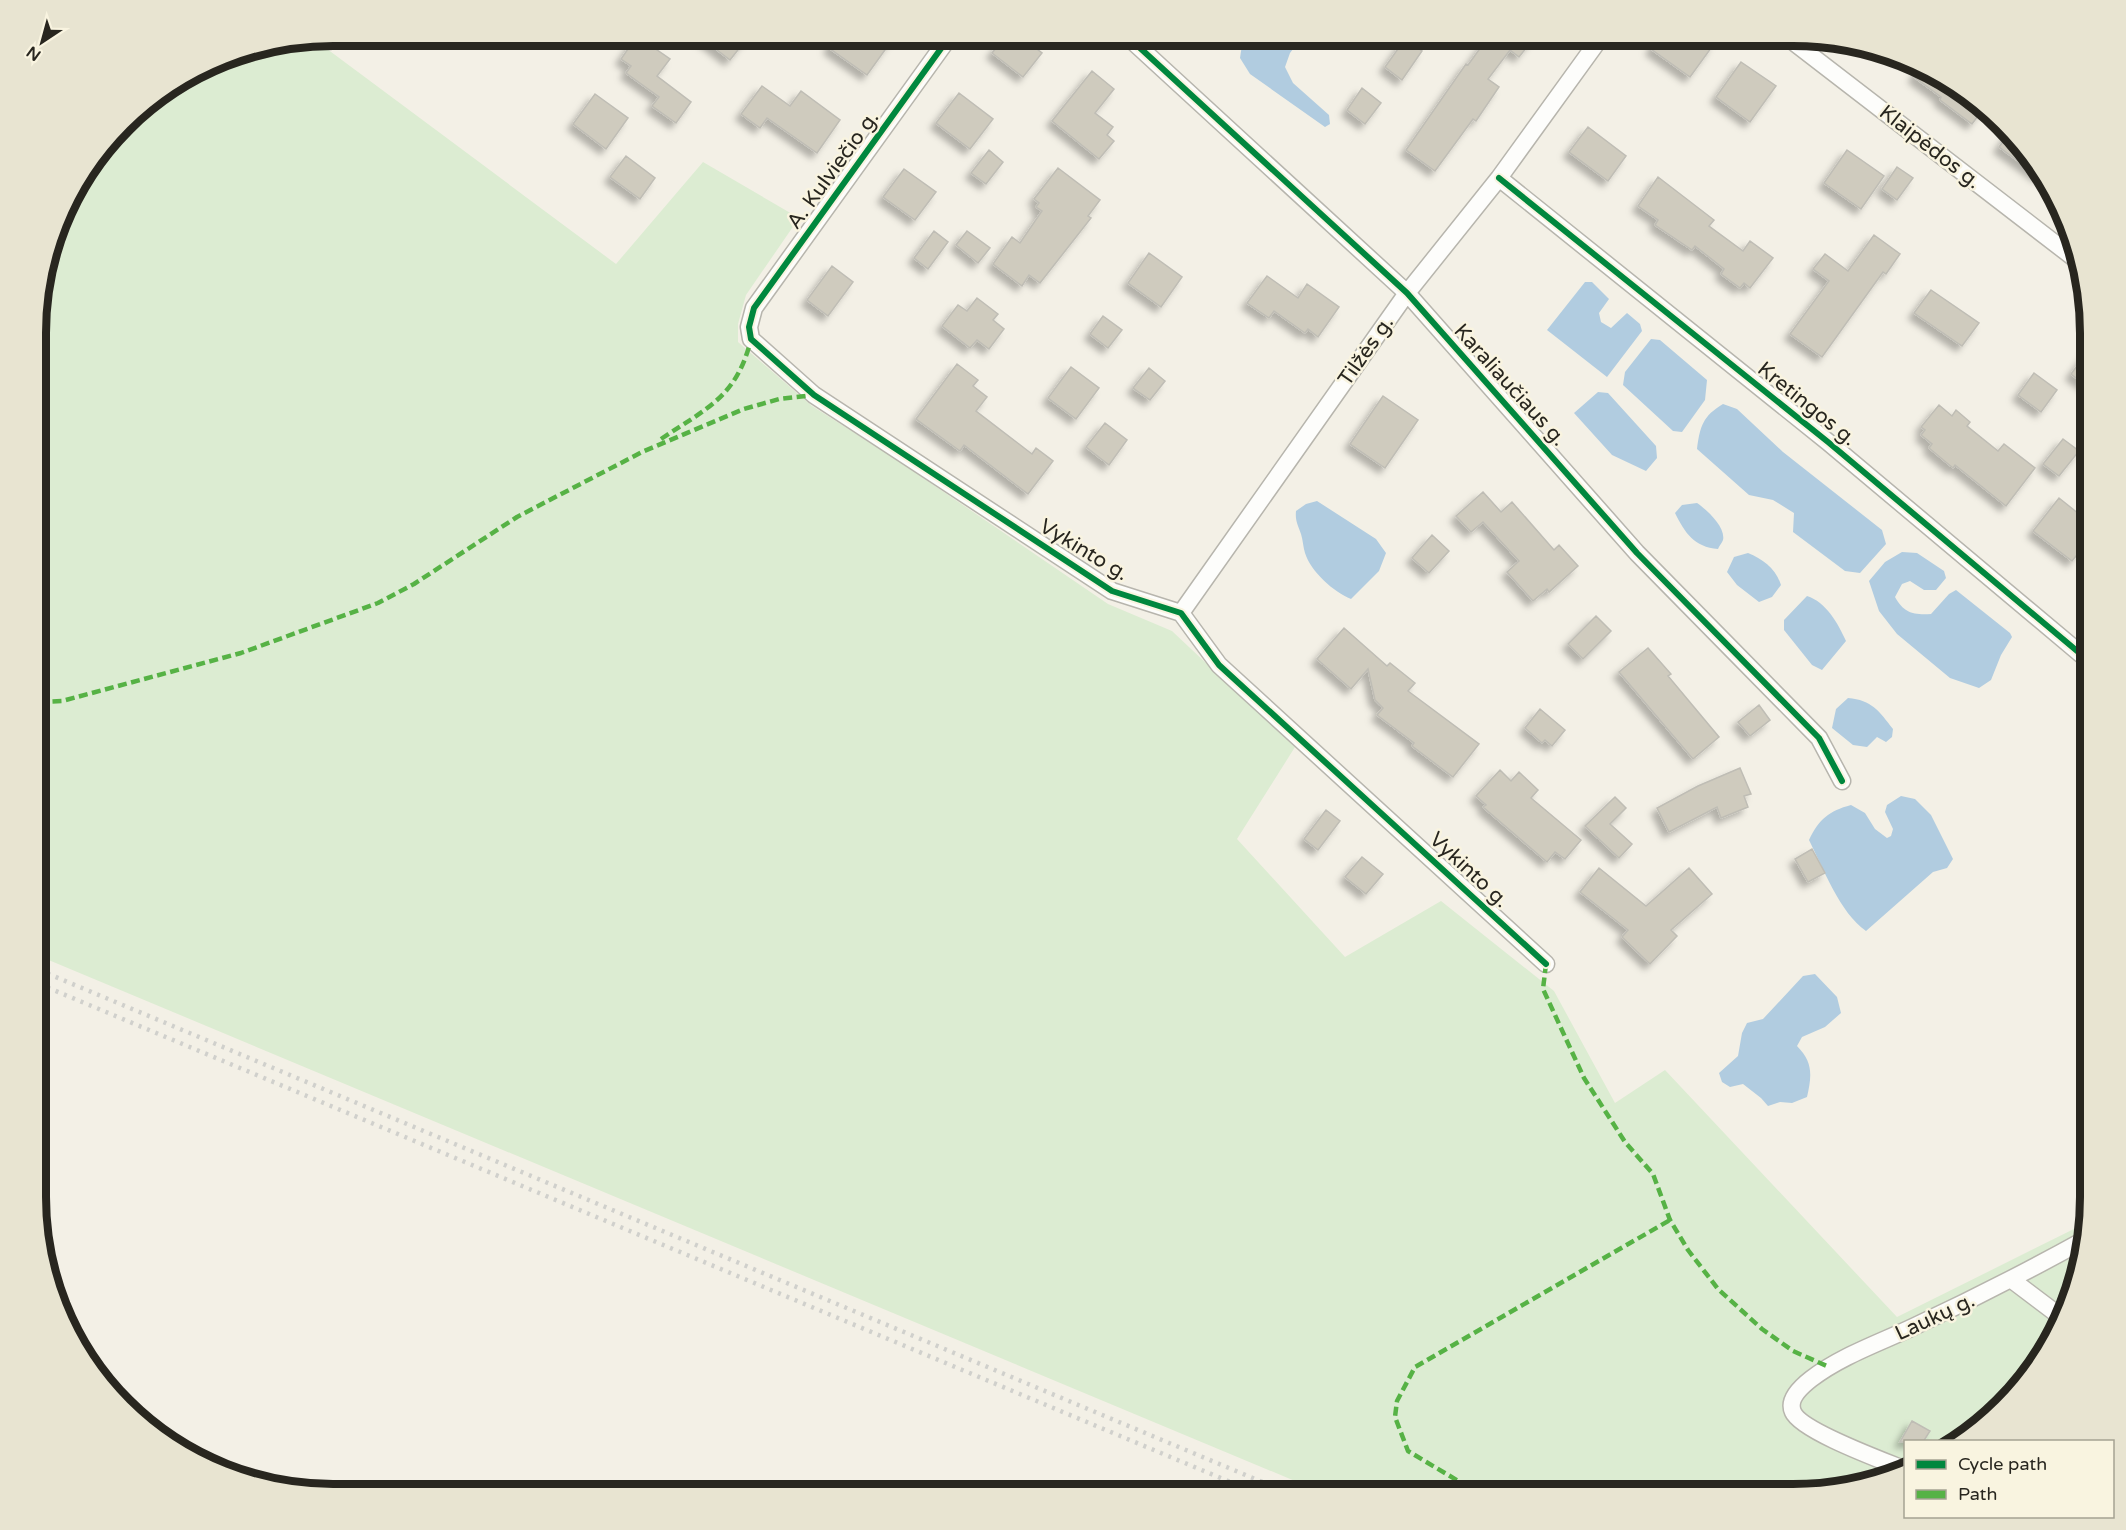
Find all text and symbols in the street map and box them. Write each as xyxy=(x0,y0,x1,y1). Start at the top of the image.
north arrow xyxy=(12,12,72,72)
text: N xyxy=(23,41,45,65)
street label: Klaipėdos g. xyxy=(1874,100,1986,194)
street label: A. Kulviečio g. xyxy=(782,106,884,234)
street label: Tilžės g. xyxy=(1333,311,1399,391)
street label: Karaliaučiaus g. xyxy=(1449,319,1571,451)
street label: Kretingos g. xyxy=(1753,357,1861,451)
street label: Vykinto g. xyxy=(1035,514,1133,586)
street label: Vykinto g. xyxy=(1424,827,1514,913)
street label: Laukų g. xyxy=(1891,1288,1979,1346)
legend xyxy=(1904,1440,2114,1518)
text: Cycle path xyxy=(1958,1453,2047,1475)
text: Path xyxy=(1958,1483,1997,1505)

